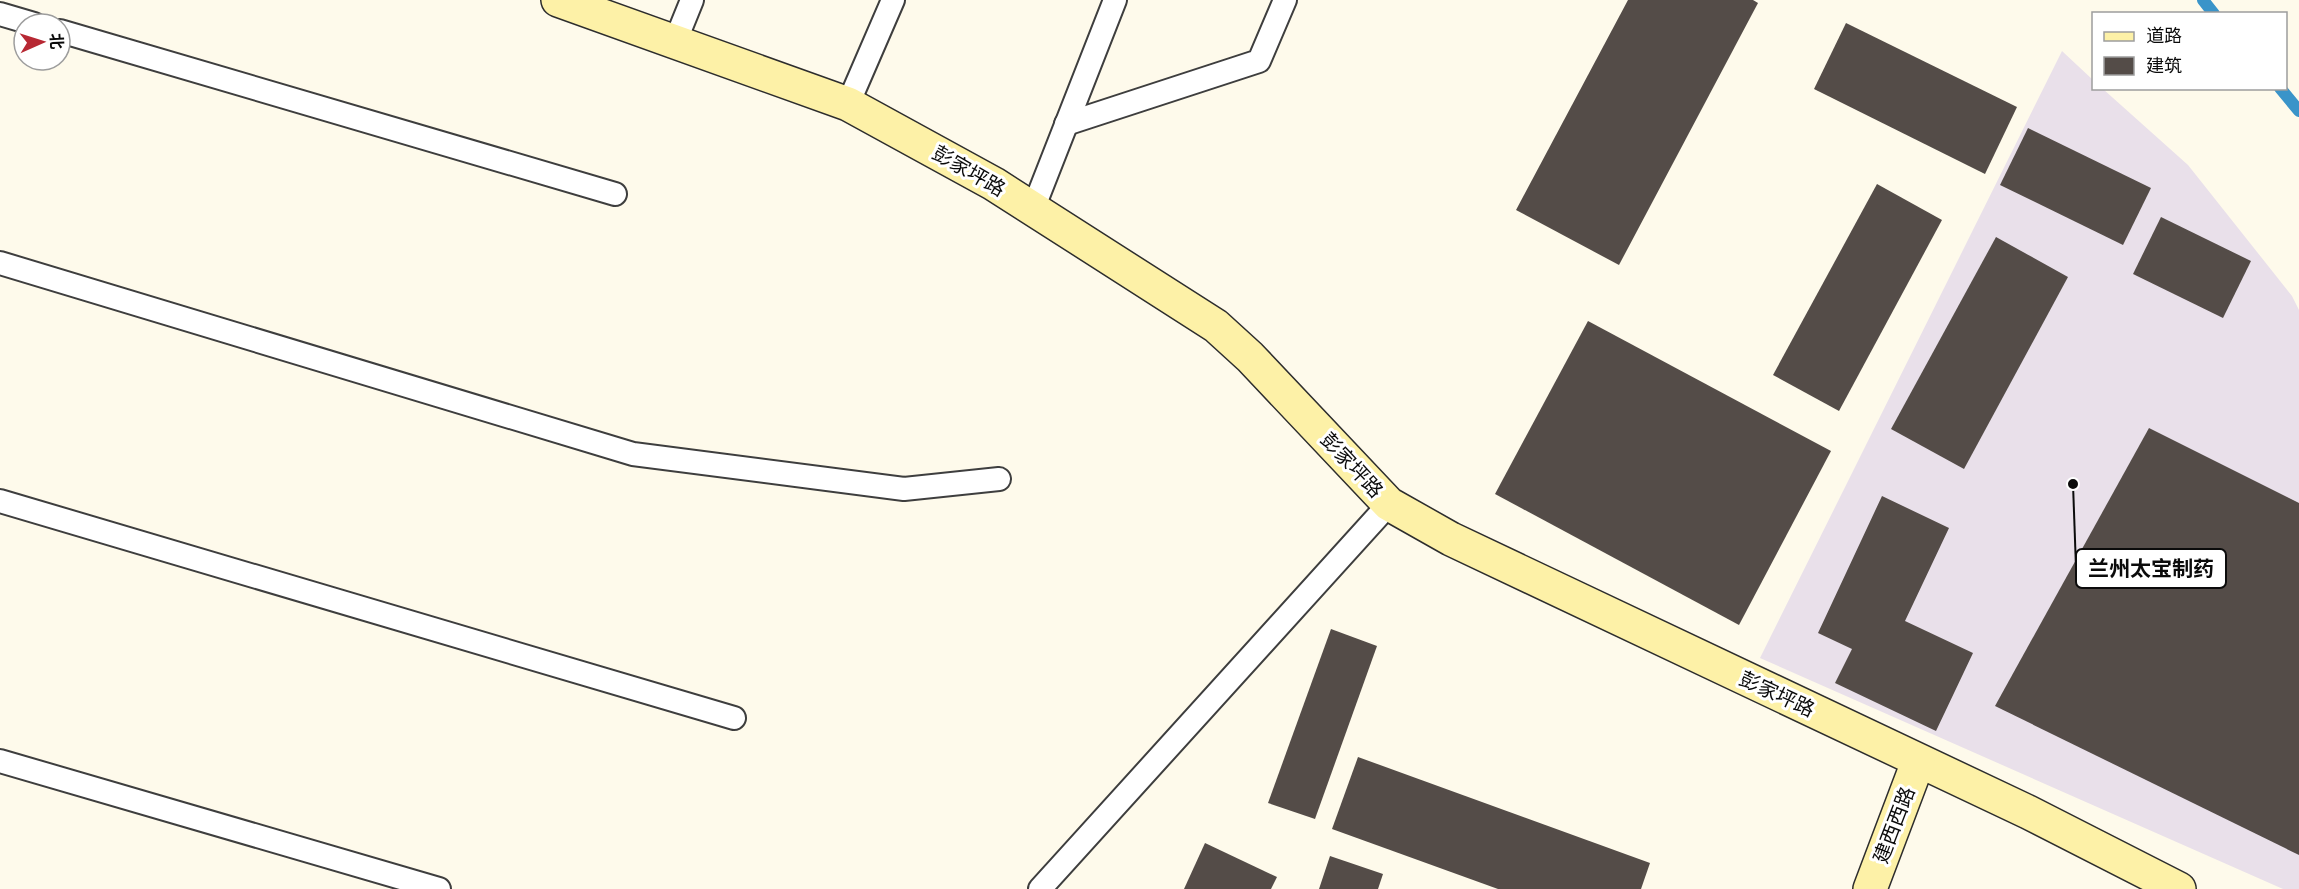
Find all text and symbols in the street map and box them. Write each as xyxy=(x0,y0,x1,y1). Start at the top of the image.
north arrow xyxy=(12,12,72,72)
legend xyxy=(2092,12,2287,90)
text: 道路 xyxy=(2146,25,2182,47)
text: 北 xyxy=(47,33,66,50)
text: 建筑 xyxy=(2146,55,2182,77)
street label: 彭家坪路 xyxy=(928,141,1010,201)
street label: 彭家坪路 xyxy=(1316,428,1388,502)
callout: 兰州太宝制药 xyxy=(2076,549,2226,588)
text: 兰州太宝制药 xyxy=(2088,556,2214,582)
street label: 彭家坪路 xyxy=(1736,666,1818,722)
street label: 建西西路 xyxy=(1868,783,1920,867)

